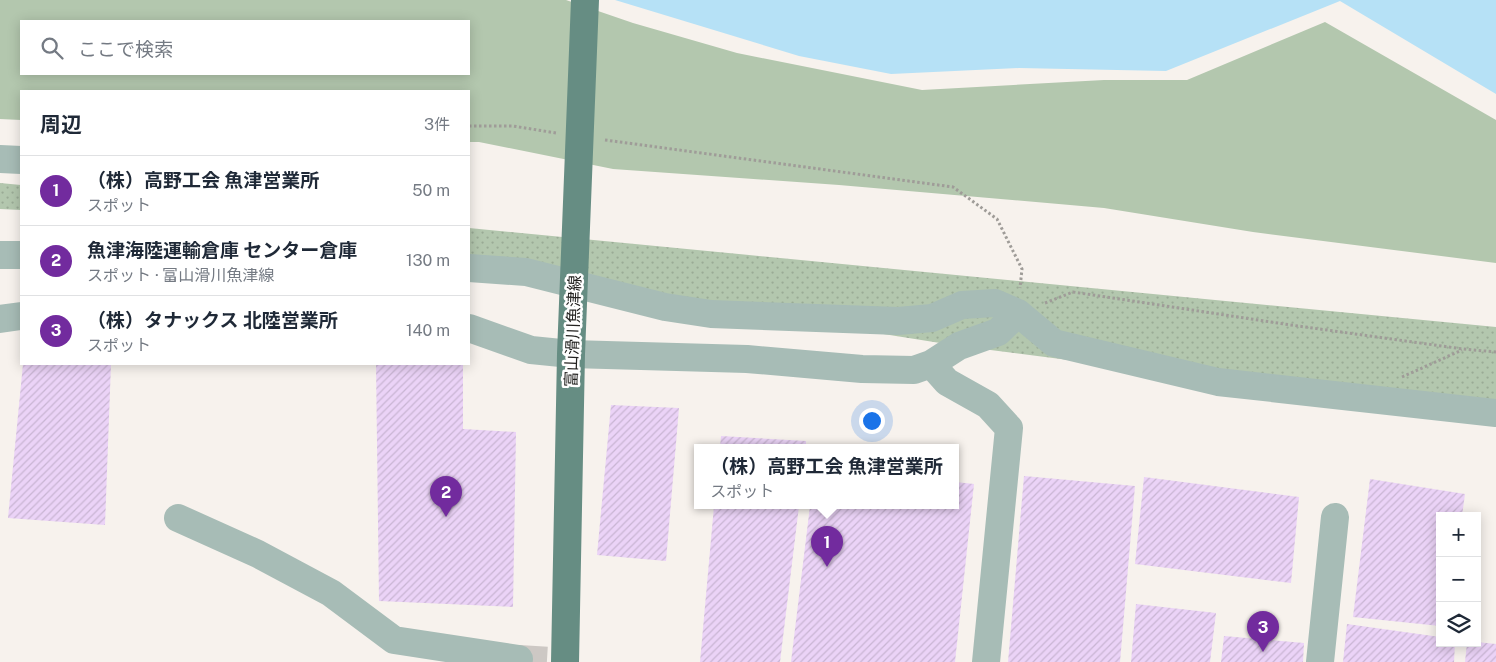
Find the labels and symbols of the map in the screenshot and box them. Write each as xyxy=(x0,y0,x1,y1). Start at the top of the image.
street label: 富山滑川魚津線 xyxy=(562,275,584,387)
your location xyxy=(859,408,885,434)
pin: 2 xyxy=(430,476,462,517)
pin: 1 xyxy=(811,526,843,567)
pin: 3 xyxy=(1247,611,1279,652)

